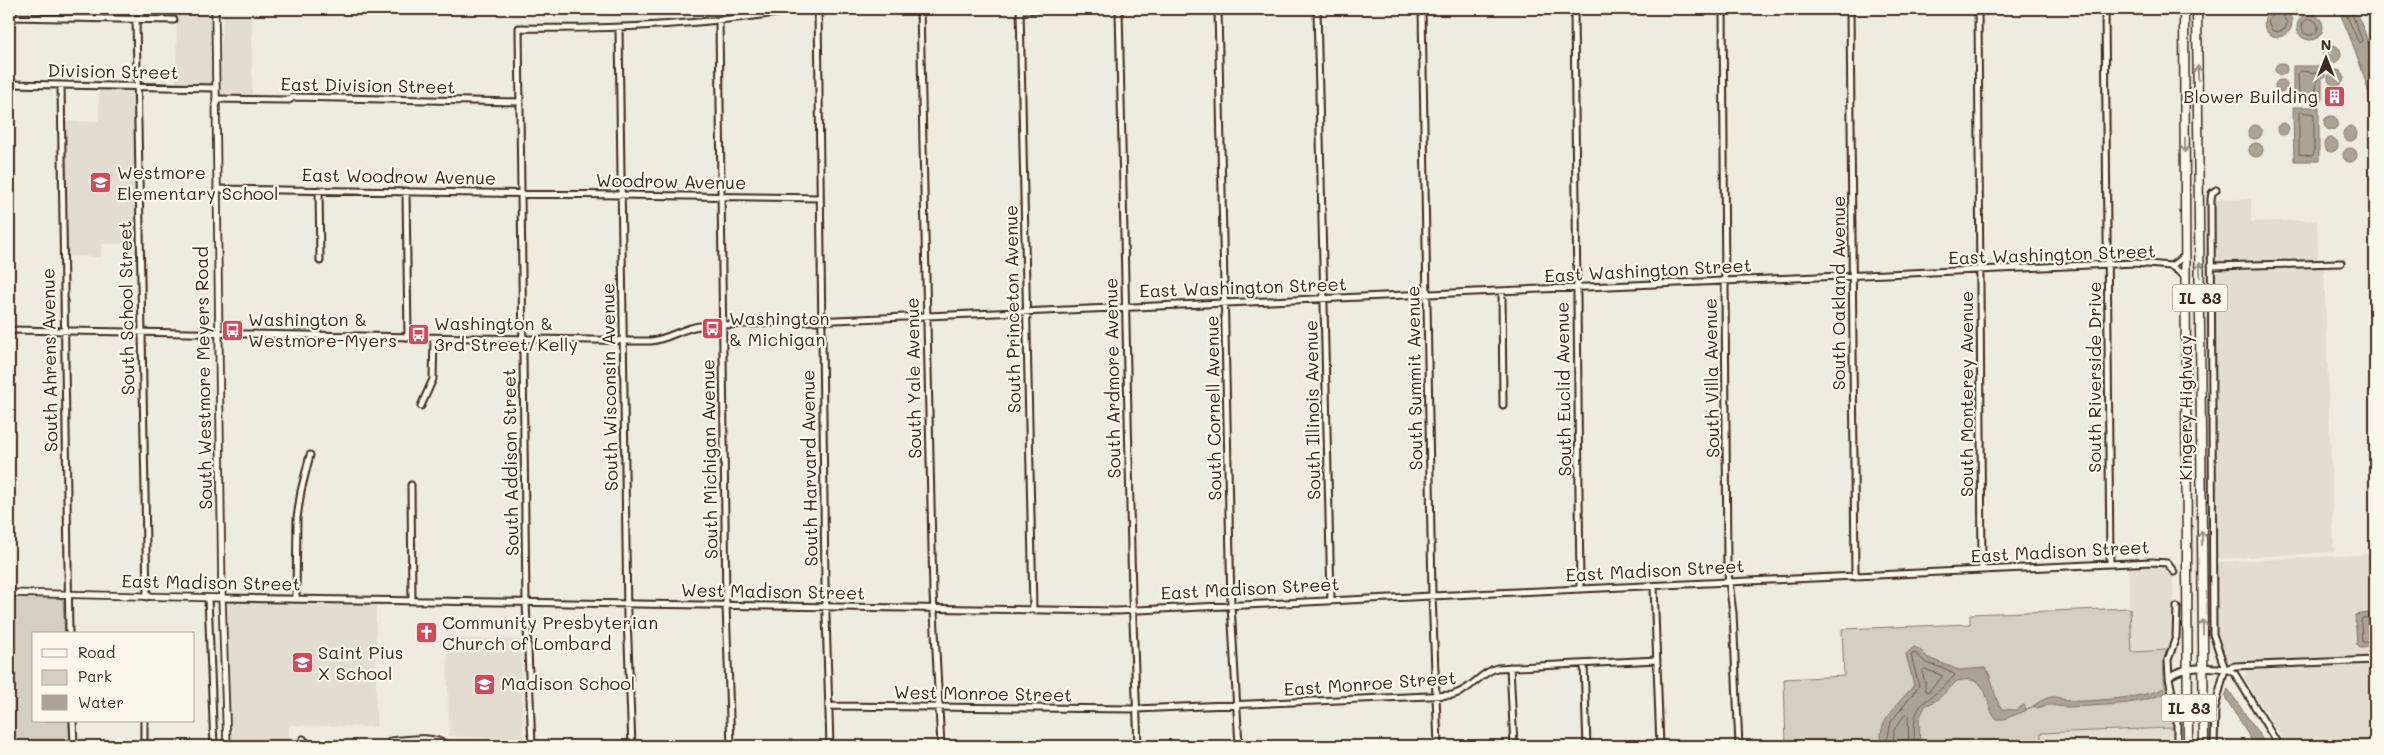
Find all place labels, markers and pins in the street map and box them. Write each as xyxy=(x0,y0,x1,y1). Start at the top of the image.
place label: Blower Building xyxy=(2183,84,2318,108)
building icon: Blower Building xyxy=(2322,85,2346,109)
place label: Westmore Elementary School xyxy=(117,160,279,205)
school or university icon: Westmore Elementary School xyxy=(89,171,113,195)
place label: Washington & Michigan xyxy=(729,306,829,351)
place label: Washington & Westmore-Myers xyxy=(248,307,397,352)
place label: Washington & 3rd Street/Kelly xyxy=(434,311,578,356)
bus stop icon: Washington & Michigan xyxy=(701,317,725,341)
bus stop icon: Washington & Westmore-Myers xyxy=(220,318,244,342)
bus stop icon: Washington & 3rd Street/Kelly xyxy=(406,322,430,346)
place label: Community Presbyterian Church of Lombard xyxy=(442,610,658,655)
church icon: Community Presbyterian Church of Lombard xyxy=(414,621,438,645)
place label: Saint Pius X School xyxy=(318,640,404,685)
school or university icon: Saint Pius X School xyxy=(290,651,314,675)
place label: Madison School xyxy=(501,671,635,695)
school or university icon: Madison School xyxy=(473,672,497,696)

